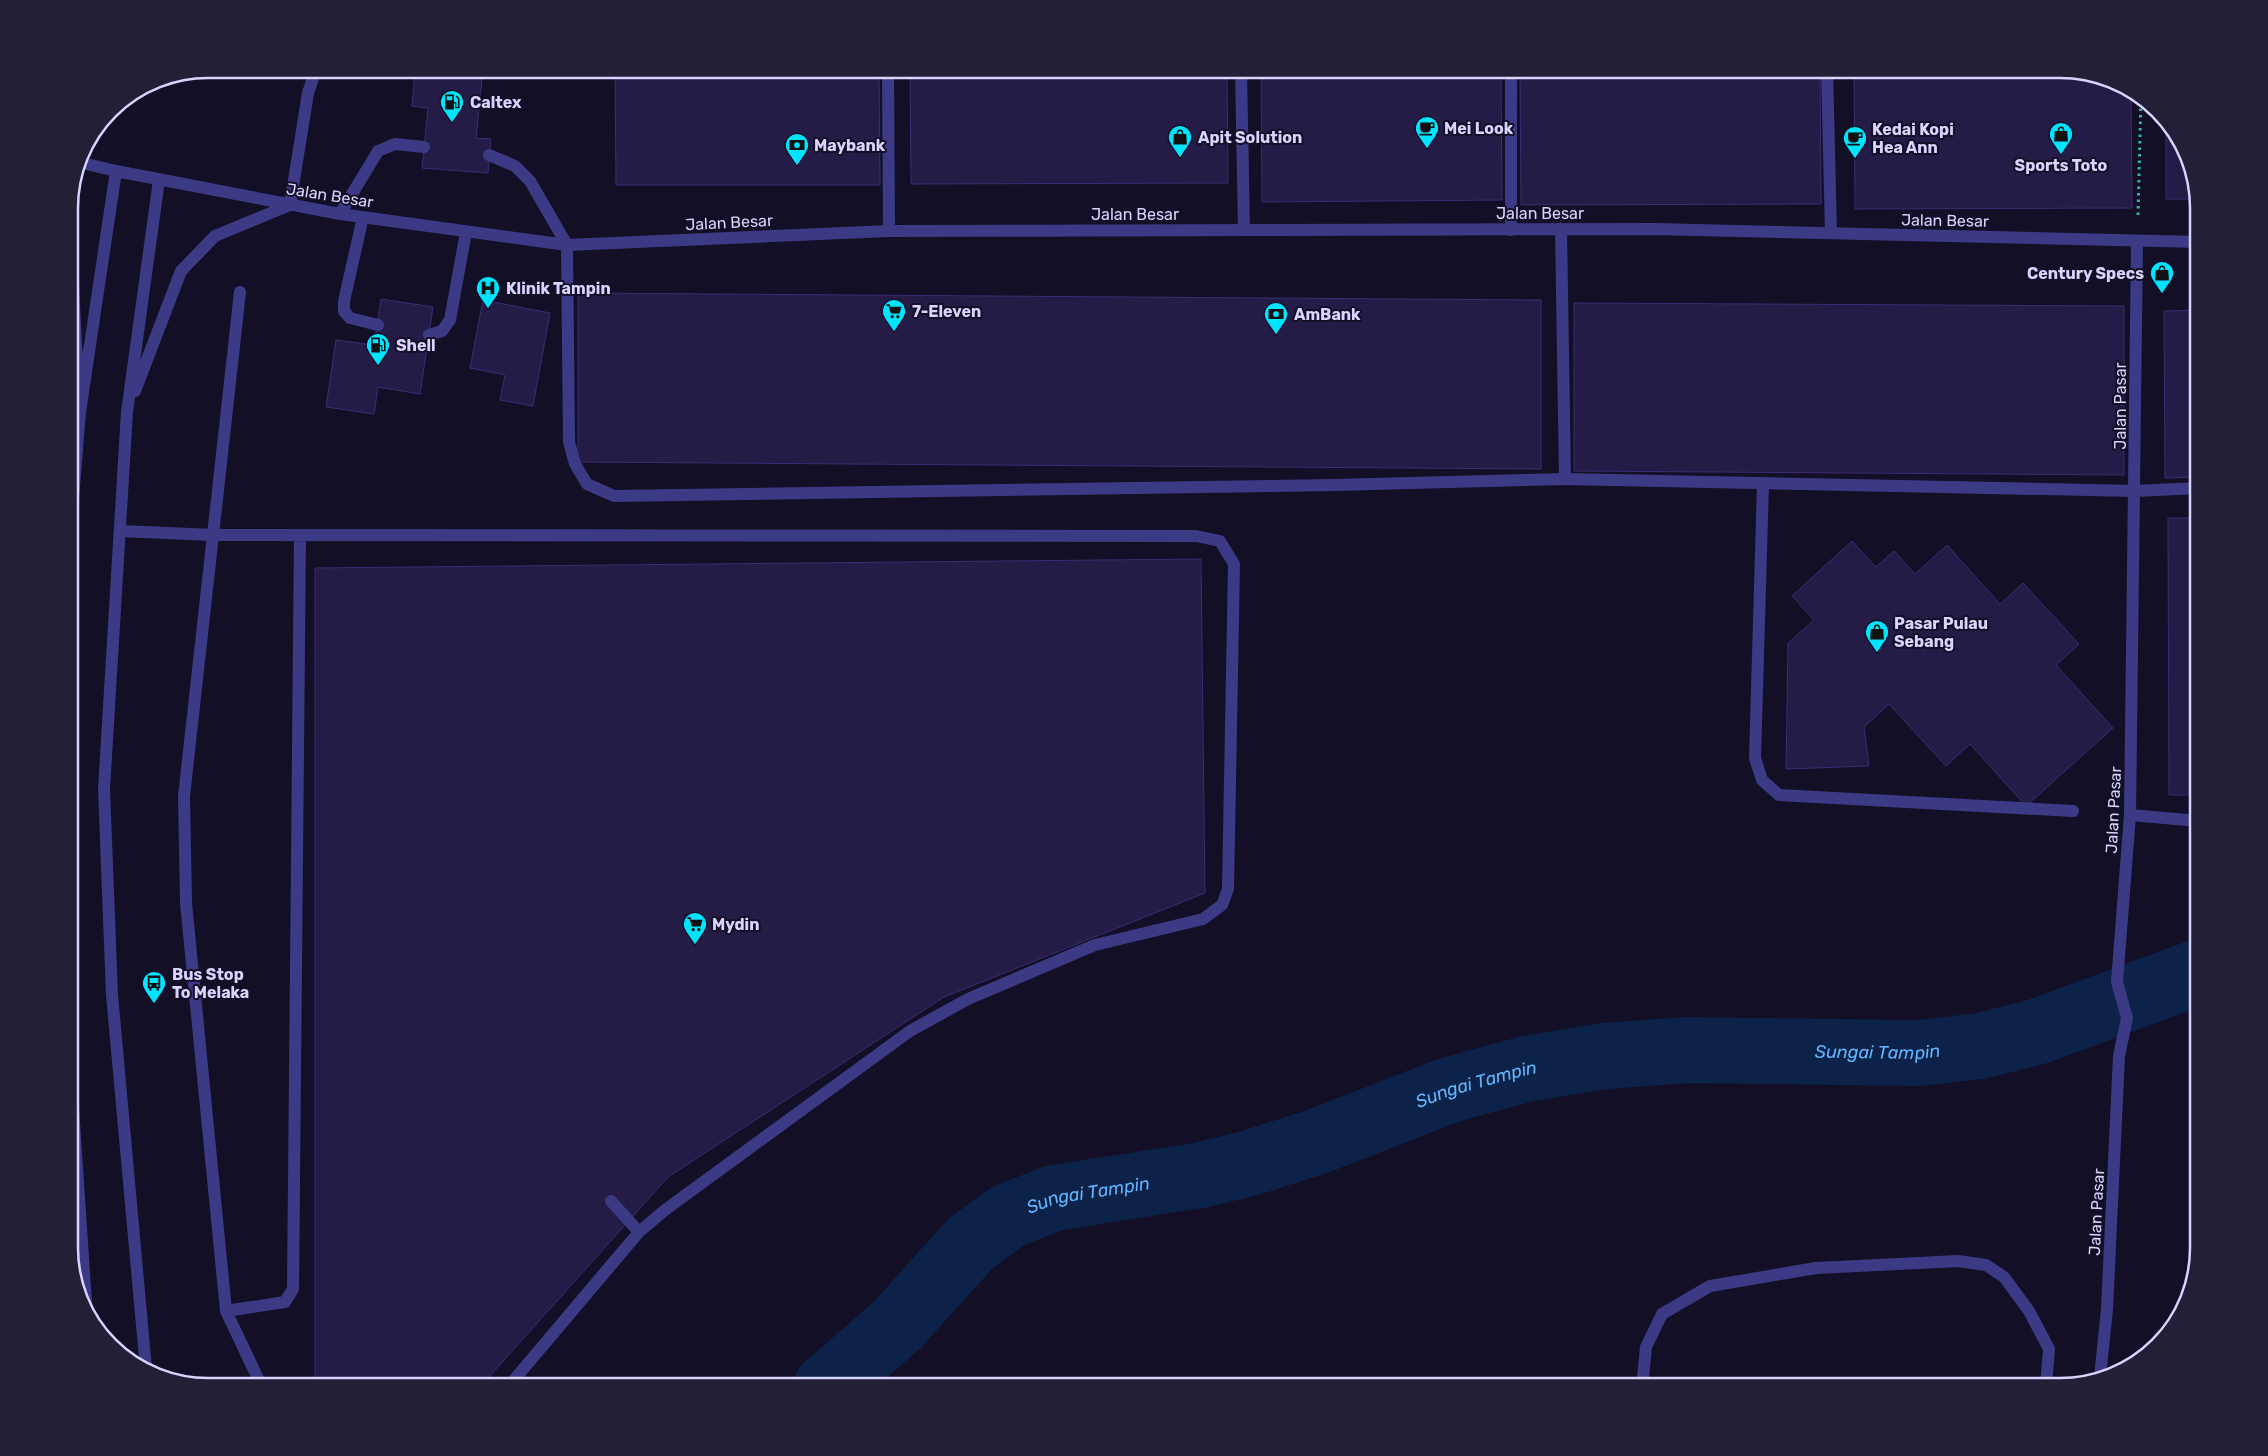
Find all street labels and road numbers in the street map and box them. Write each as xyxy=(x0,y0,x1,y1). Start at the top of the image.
street label: Jalan Besar xyxy=(285,179,375,212)
street label: Jalan Besar xyxy=(1496,204,1584,223)
street label: Jalan Besar xyxy=(1091,205,1179,224)
street label: Jalan Besar xyxy=(1901,210,1989,231)
street label: Jalan Besar xyxy=(685,211,773,234)
street label: Jalan Pasar xyxy=(2111,362,2130,450)
street label: Jalan Pasar xyxy=(2102,766,2125,854)
street label: Jalan Pasar xyxy=(2085,1168,2108,1256)

